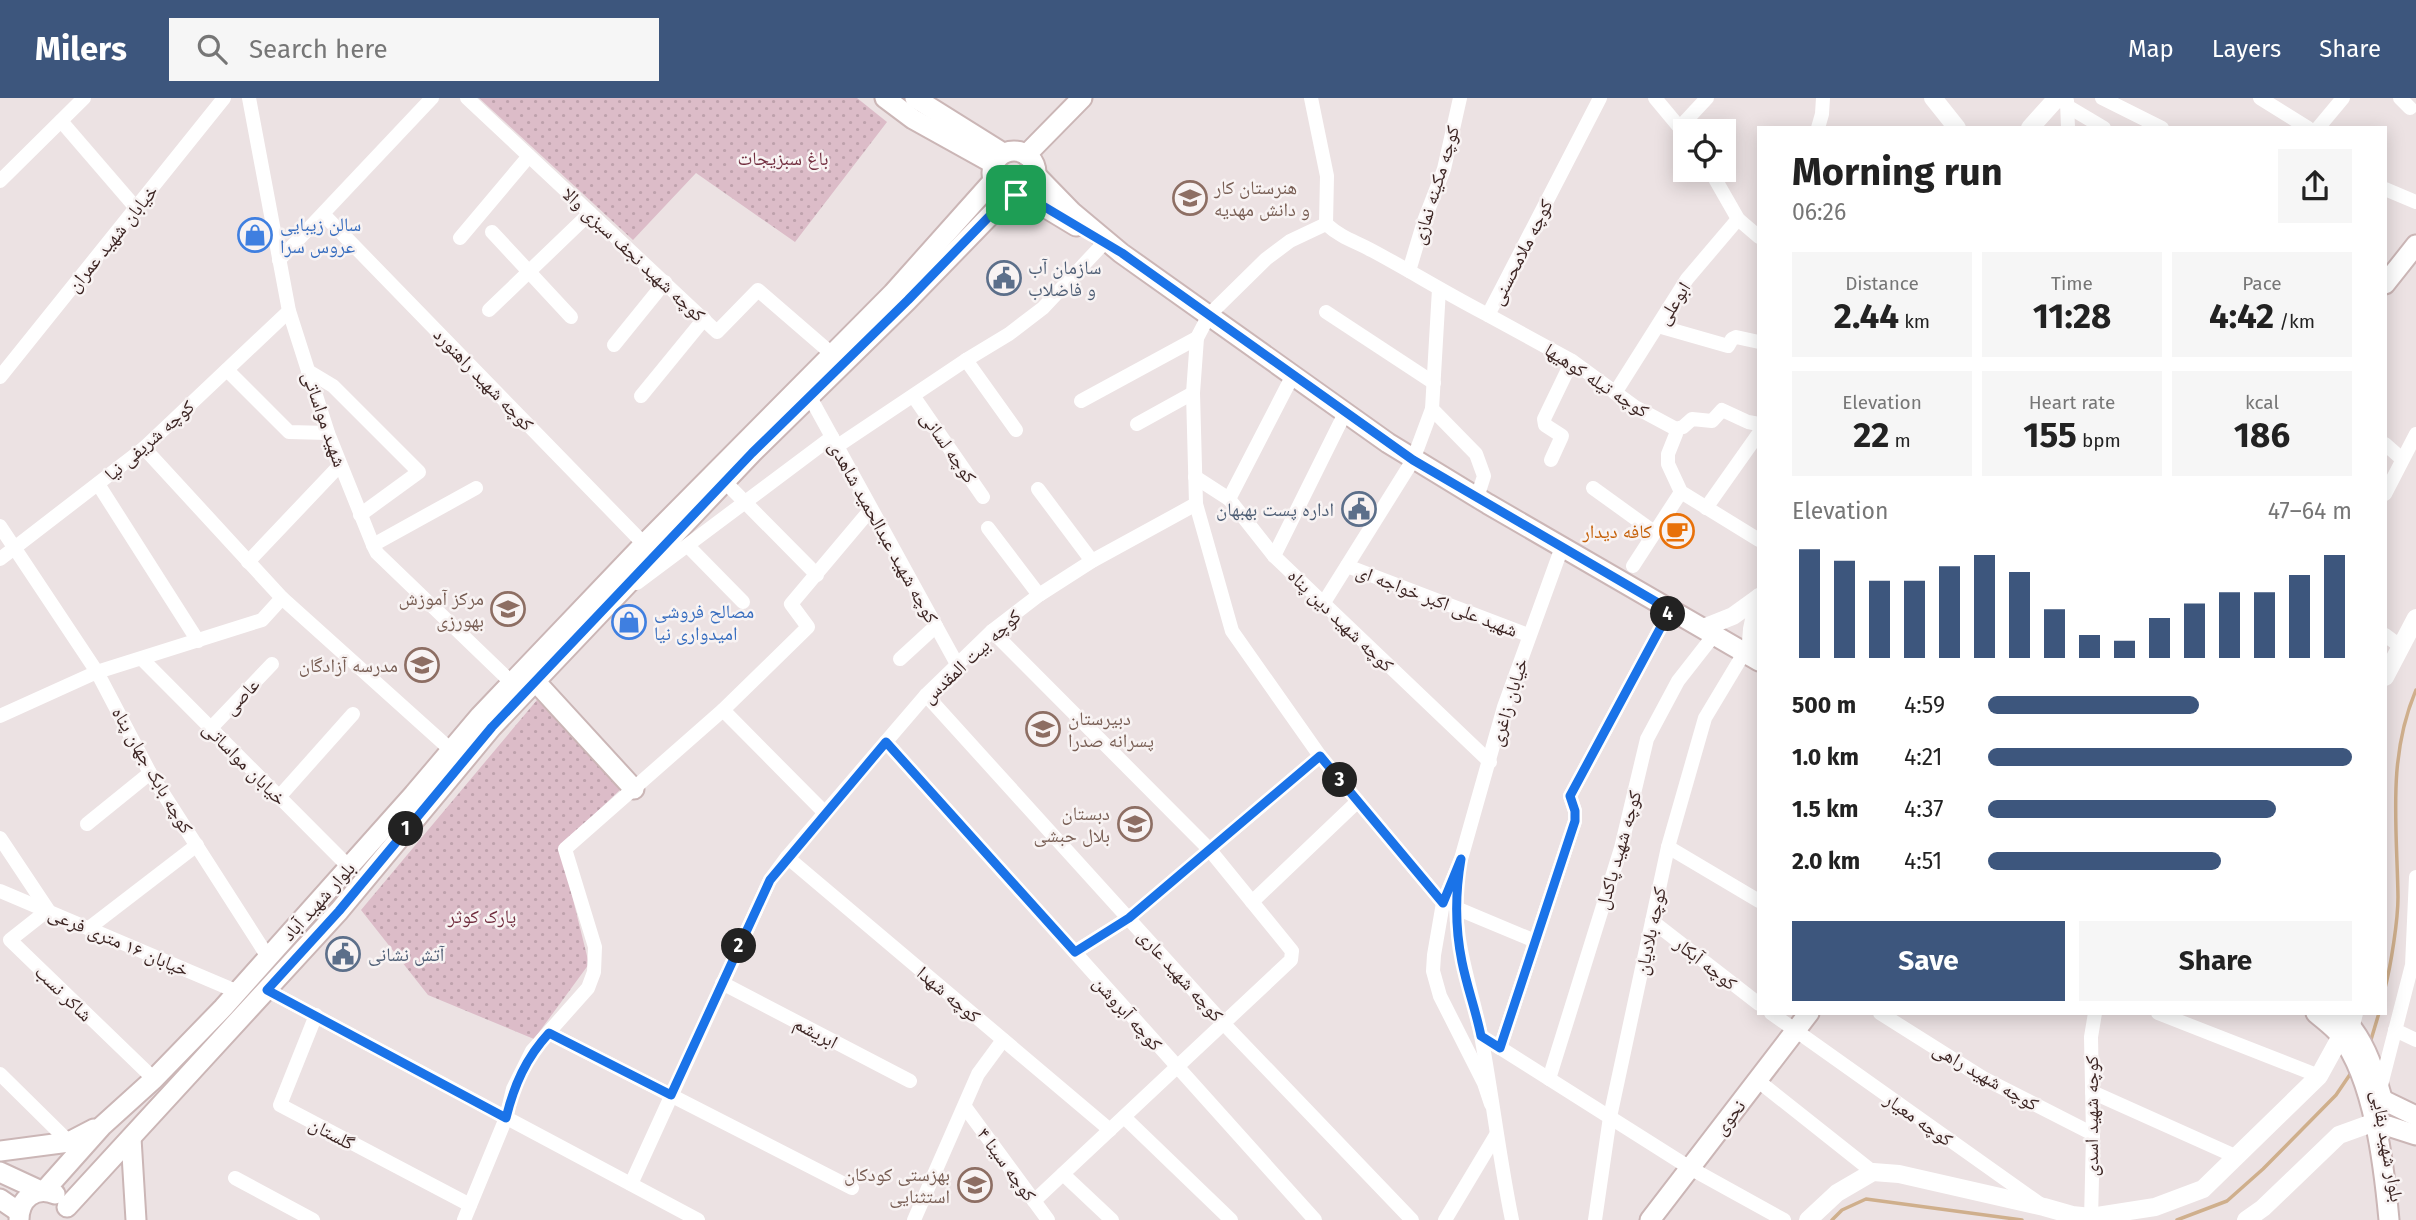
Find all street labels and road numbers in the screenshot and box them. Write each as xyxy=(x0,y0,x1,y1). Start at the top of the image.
street label: کوچه مکینه نمازی xyxy=(1407,123,1464,247)
street label: خیابان شهید عمران xyxy=(62,180,163,297)
street label: کوچه شهید نجف سبزی والا xyxy=(557,182,710,327)
street label: کوچه ملامحسنی xyxy=(1485,196,1558,309)
street label: ابوعلی xyxy=(1651,278,1695,329)
street label: کوچه شهید راهنورد xyxy=(429,323,539,436)
street label: کوچه تیله کوهیها xyxy=(1540,338,1653,423)
street label: شهید مواساتی xyxy=(297,368,352,470)
street label: کوچه شریفی نیا xyxy=(100,395,199,486)
street label: کوچه لسانی xyxy=(916,407,982,488)
street label: کوچه شهید عبدالحمید شاهدی xyxy=(824,437,943,628)
street label: شهید علی اکبر خواجه ای xyxy=(1353,559,1521,642)
street label: کوچه شهید دین پناه xyxy=(1283,564,1398,677)
street label: کوچه بیت المقدس xyxy=(917,605,1026,708)
street label: خیابان زاغری xyxy=(1484,655,1533,749)
street label: عاصی xyxy=(218,673,265,720)
street label: کوچه بابک جهان پناه xyxy=(107,703,198,838)
street label: خیابان مواساتی xyxy=(198,717,291,810)
street label: کوچه شهید پاکدل xyxy=(1591,788,1647,912)
street label: بلوار شهید آباد xyxy=(277,857,360,946)
street label: کوچه بلادیان xyxy=(1630,885,1671,977)
street label: خیابان ۱۶ متری فرعی xyxy=(45,902,192,981)
street label: کوچه شهید عاری xyxy=(1133,924,1228,1026)
street label: کوچه آبکار xyxy=(1669,931,1742,995)
street label: شاکر نسب xyxy=(30,960,97,1026)
street label: کوچه شهدا xyxy=(912,961,985,1028)
street label: کوچه آبروشن xyxy=(1088,971,1167,1055)
street label: ابریشم xyxy=(789,1011,842,1054)
street label: کوچه شهید راهی xyxy=(1929,1037,2043,1116)
street label: کوچه شهید اسدی xyxy=(2080,1055,2103,1176)
street label: کوچه معیار xyxy=(1879,1087,1957,1151)
street label: بلوار شهید بقایی xyxy=(2366,1088,2409,1204)
street label: نحوی xyxy=(1708,1095,1750,1140)
street label: گلستان xyxy=(305,1112,358,1155)
street label: کوچه سینا ۴ xyxy=(972,1123,1041,1206)

